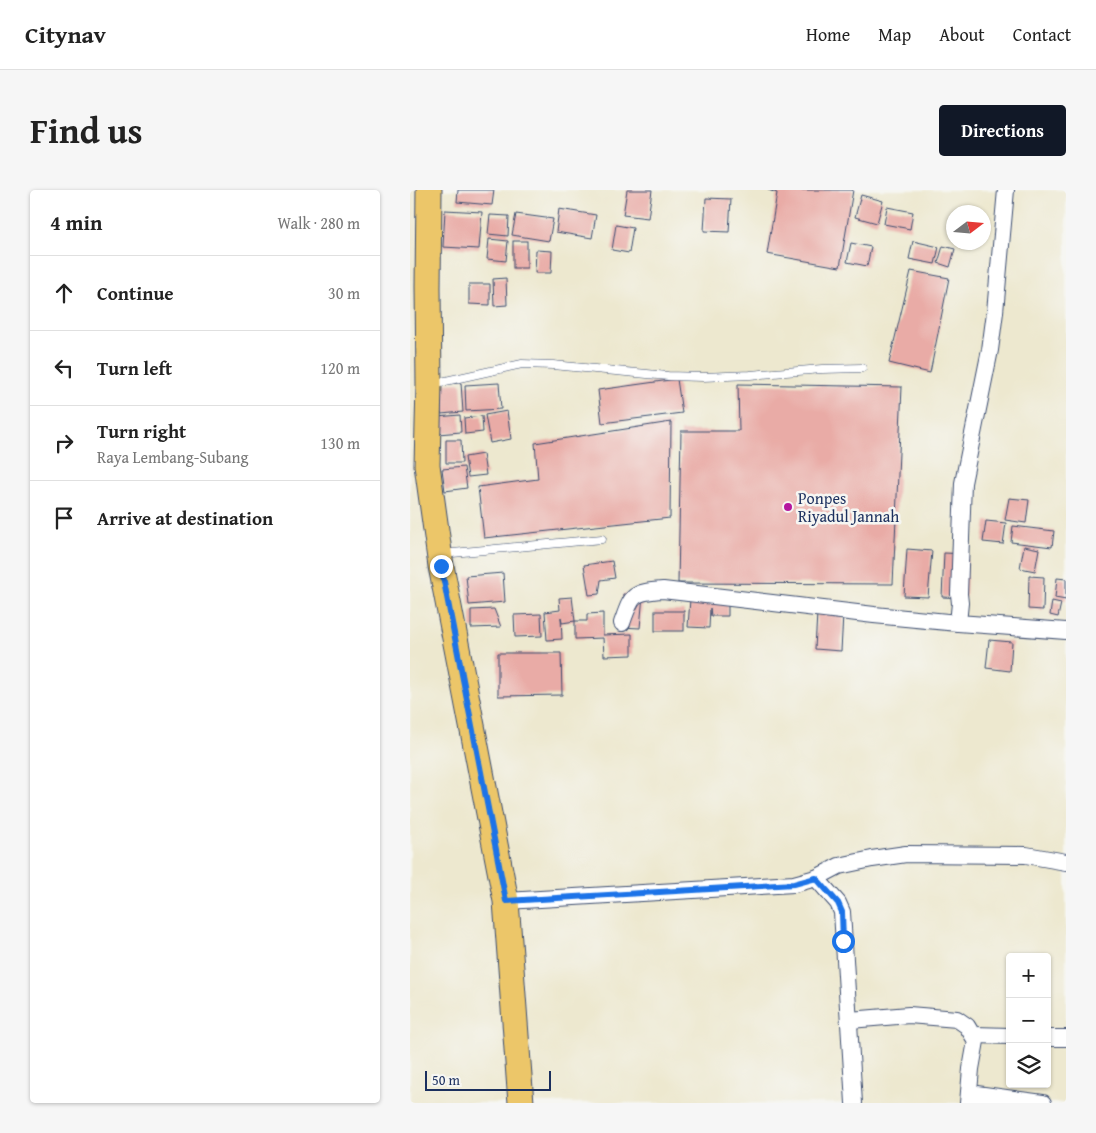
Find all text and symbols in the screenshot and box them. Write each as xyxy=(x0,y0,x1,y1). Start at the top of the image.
text: Citynav xyxy=(25,17,106,52)
text: Home xyxy=(806,21,850,48)
text: Map xyxy=(878,21,911,48)
text: About xyxy=(939,21,985,48)
text: Contact xyxy=(1013,21,1071,48)
text: Find us xyxy=(30,105,143,156)
button: Directions xyxy=(939,105,1066,156)
north arrow xyxy=(946,205,991,250)
text: 4 min xyxy=(50,207,102,238)
text: Walk · 280 m xyxy=(277,211,360,235)
icon: ahead xyxy=(50,279,78,307)
text: Continue xyxy=(97,279,174,307)
text: 30 m xyxy=(328,281,360,305)
icon: left xyxy=(50,354,78,382)
text: Turn left xyxy=(97,354,172,382)
text: 120 m xyxy=(320,356,360,380)
text: Turn right xyxy=(97,417,186,445)
icon: right xyxy=(50,429,78,457)
text: 130 m xyxy=(320,431,360,455)
text: Raya Lembang-Subang xyxy=(97,445,249,469)
place label: Ponpes Riyadul Jannah xyxy=(798,486,899,528)
marker: Ponpes Riyadul Jannah xyxy=(782,501,794,513)
icon: arrive xyxy=(50,504,78,532)
text: Arrive at destination xyxy=(97,504,273,532)
route end xyxy=(430,555,453,578)
route start xyxy=(832,930,855,953)
map controls xyxy=(1006,953,1051,1088)
button: + xyxy=(1006,953,1051,998)
button: − xyxy=(1006,998,1051,1043)
button: layers xyxy=(1006,1043,1051,1088)
scale bar xyxy=(425,1068,551,1091)
text: 50 m xyxy=(432,1070,460,1090)

